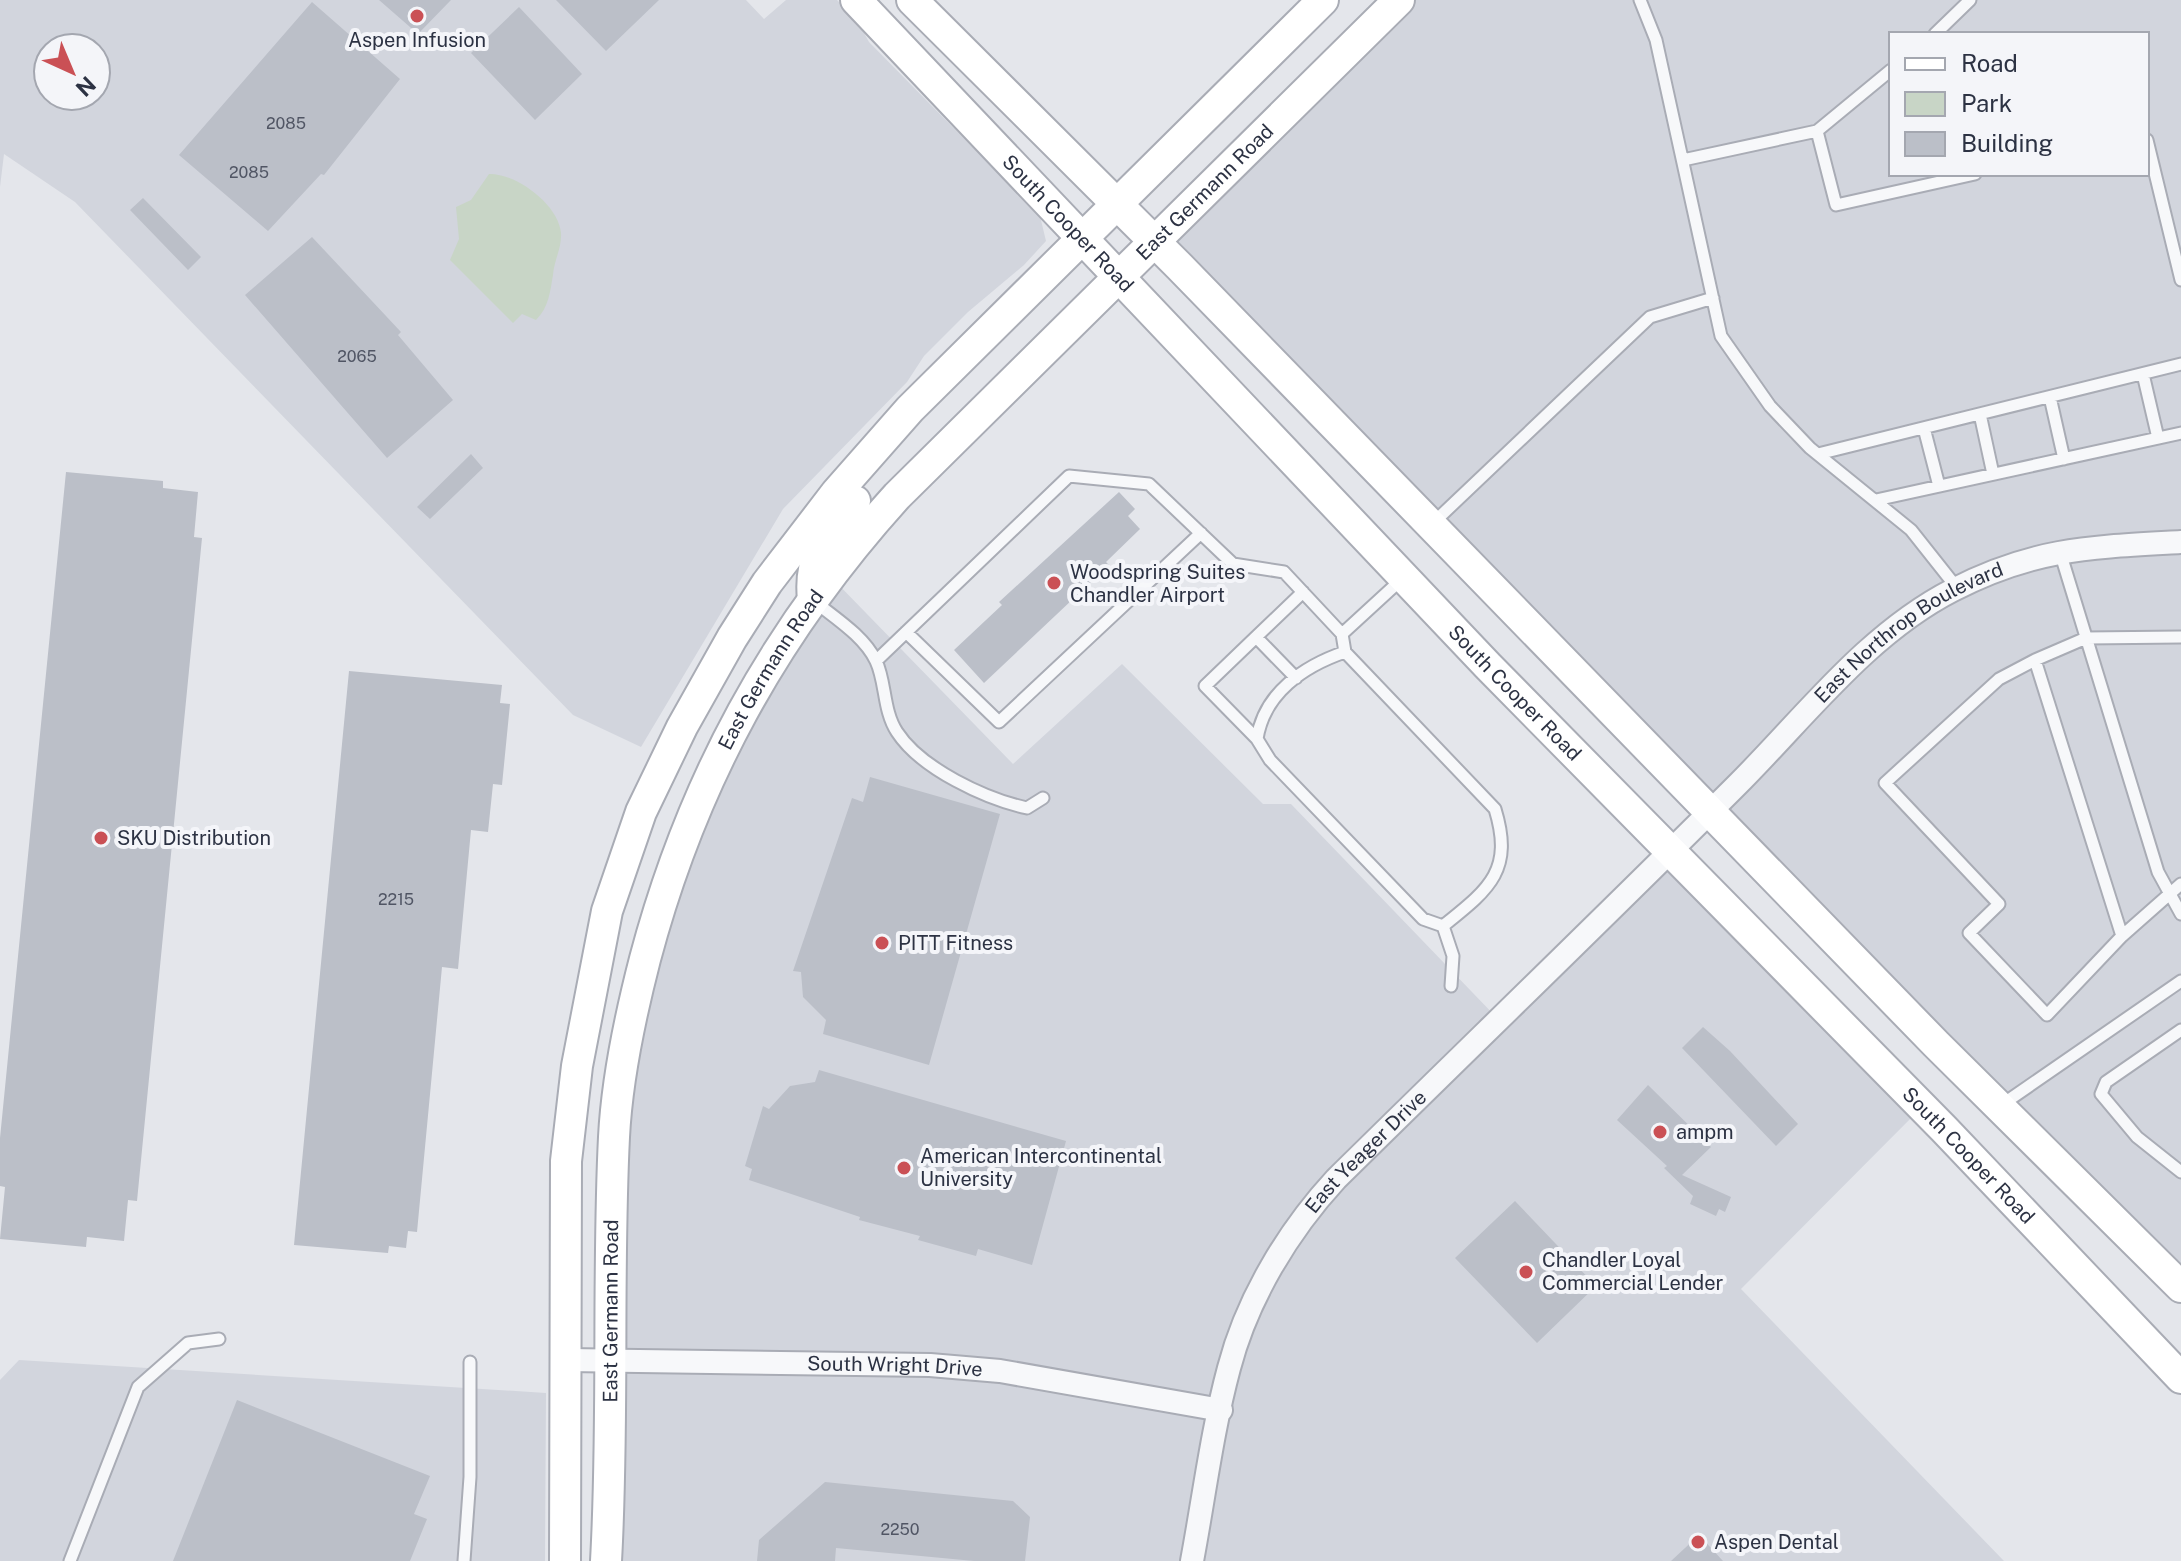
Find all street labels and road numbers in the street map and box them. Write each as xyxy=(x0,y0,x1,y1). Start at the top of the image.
street label: East Germann Road xyxy=(1131,119,1278,265)
street label: South Cooper Road xyxy=(997,150,1139,297)
street label: East Northrop Boulevard xyxy=(1809,557,2006,708)
street label: East Germann Road xyxy=(713,585,829,754)
street label: South Cooper Road xyxy=(1443,620,1586,766)
street label: South Cooper Road xyxy=(1897,1082,2040,1229)
street label: East Yeager Drive xyxy=(1300,1085,1431,1218)
street label: East Germann Road xyxy=(598,1219,623,1403)
street label: South Wright Drive xyxy=(807,1351,984,1381)

